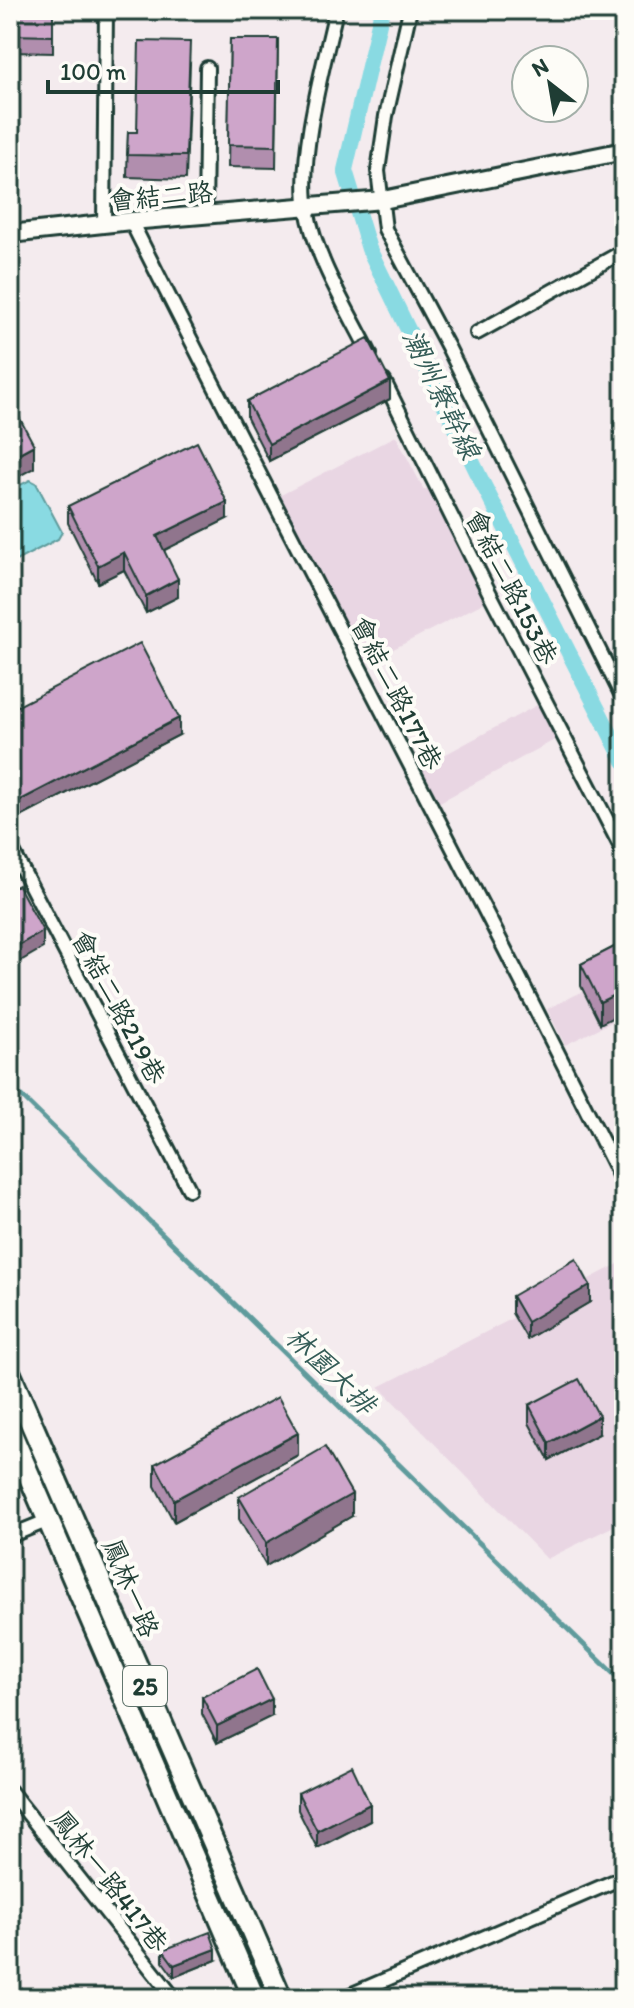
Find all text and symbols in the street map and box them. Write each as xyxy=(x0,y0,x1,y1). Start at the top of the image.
scale bar xyxy=(48,44,278,94)
north arrow xyxy=(510,44,590,124)
text: N xyxy=(527,52,553,83)
text: 100 m xyxy=(60,57,126,86)
street label: 會結二路 xyxy=(108,176,214,216)
water label: 潮州寮幹線 xyxy=(396,324,489,466)
street label: 會結二路153巷 xyxy=(459,504,565,670)
street label: 會結二路177巷 xyxy=(345,611,449,775)
street label: 會結二路219巷 xyxy=(65,925,173,1089)
water label: 林園大排 xyxy=(279,1319,385,1423)
street label: 鳳林一路 xyxy=(96,1534,166,1642)
road number: 25 xyxy=(123,1666,167,1706)
street label: 鳳林一路417巷 xyxy=(45,1804,175,1958)

